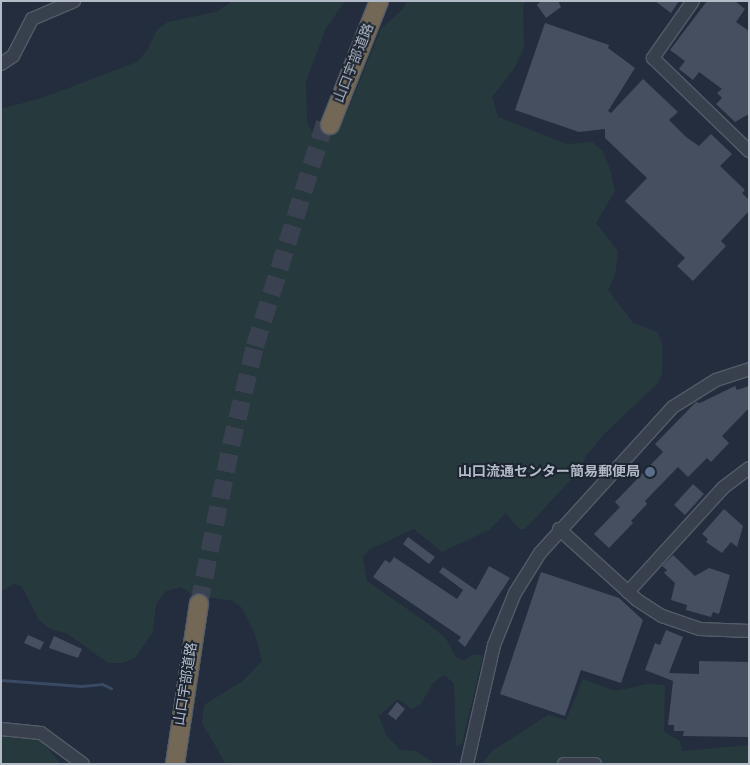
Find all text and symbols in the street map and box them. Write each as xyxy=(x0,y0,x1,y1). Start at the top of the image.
street label: 山口宇部道路 xyxy=(330,21,378,105)
place label: 山口流通センター簡易郵便局 xyxy=(458,464,640,480)
marker: 山口流通センター簡易郵便局 xyxy=(644,466,656,478)
street label: 山口宇部道路 xyxy=(171,641,201,727)

